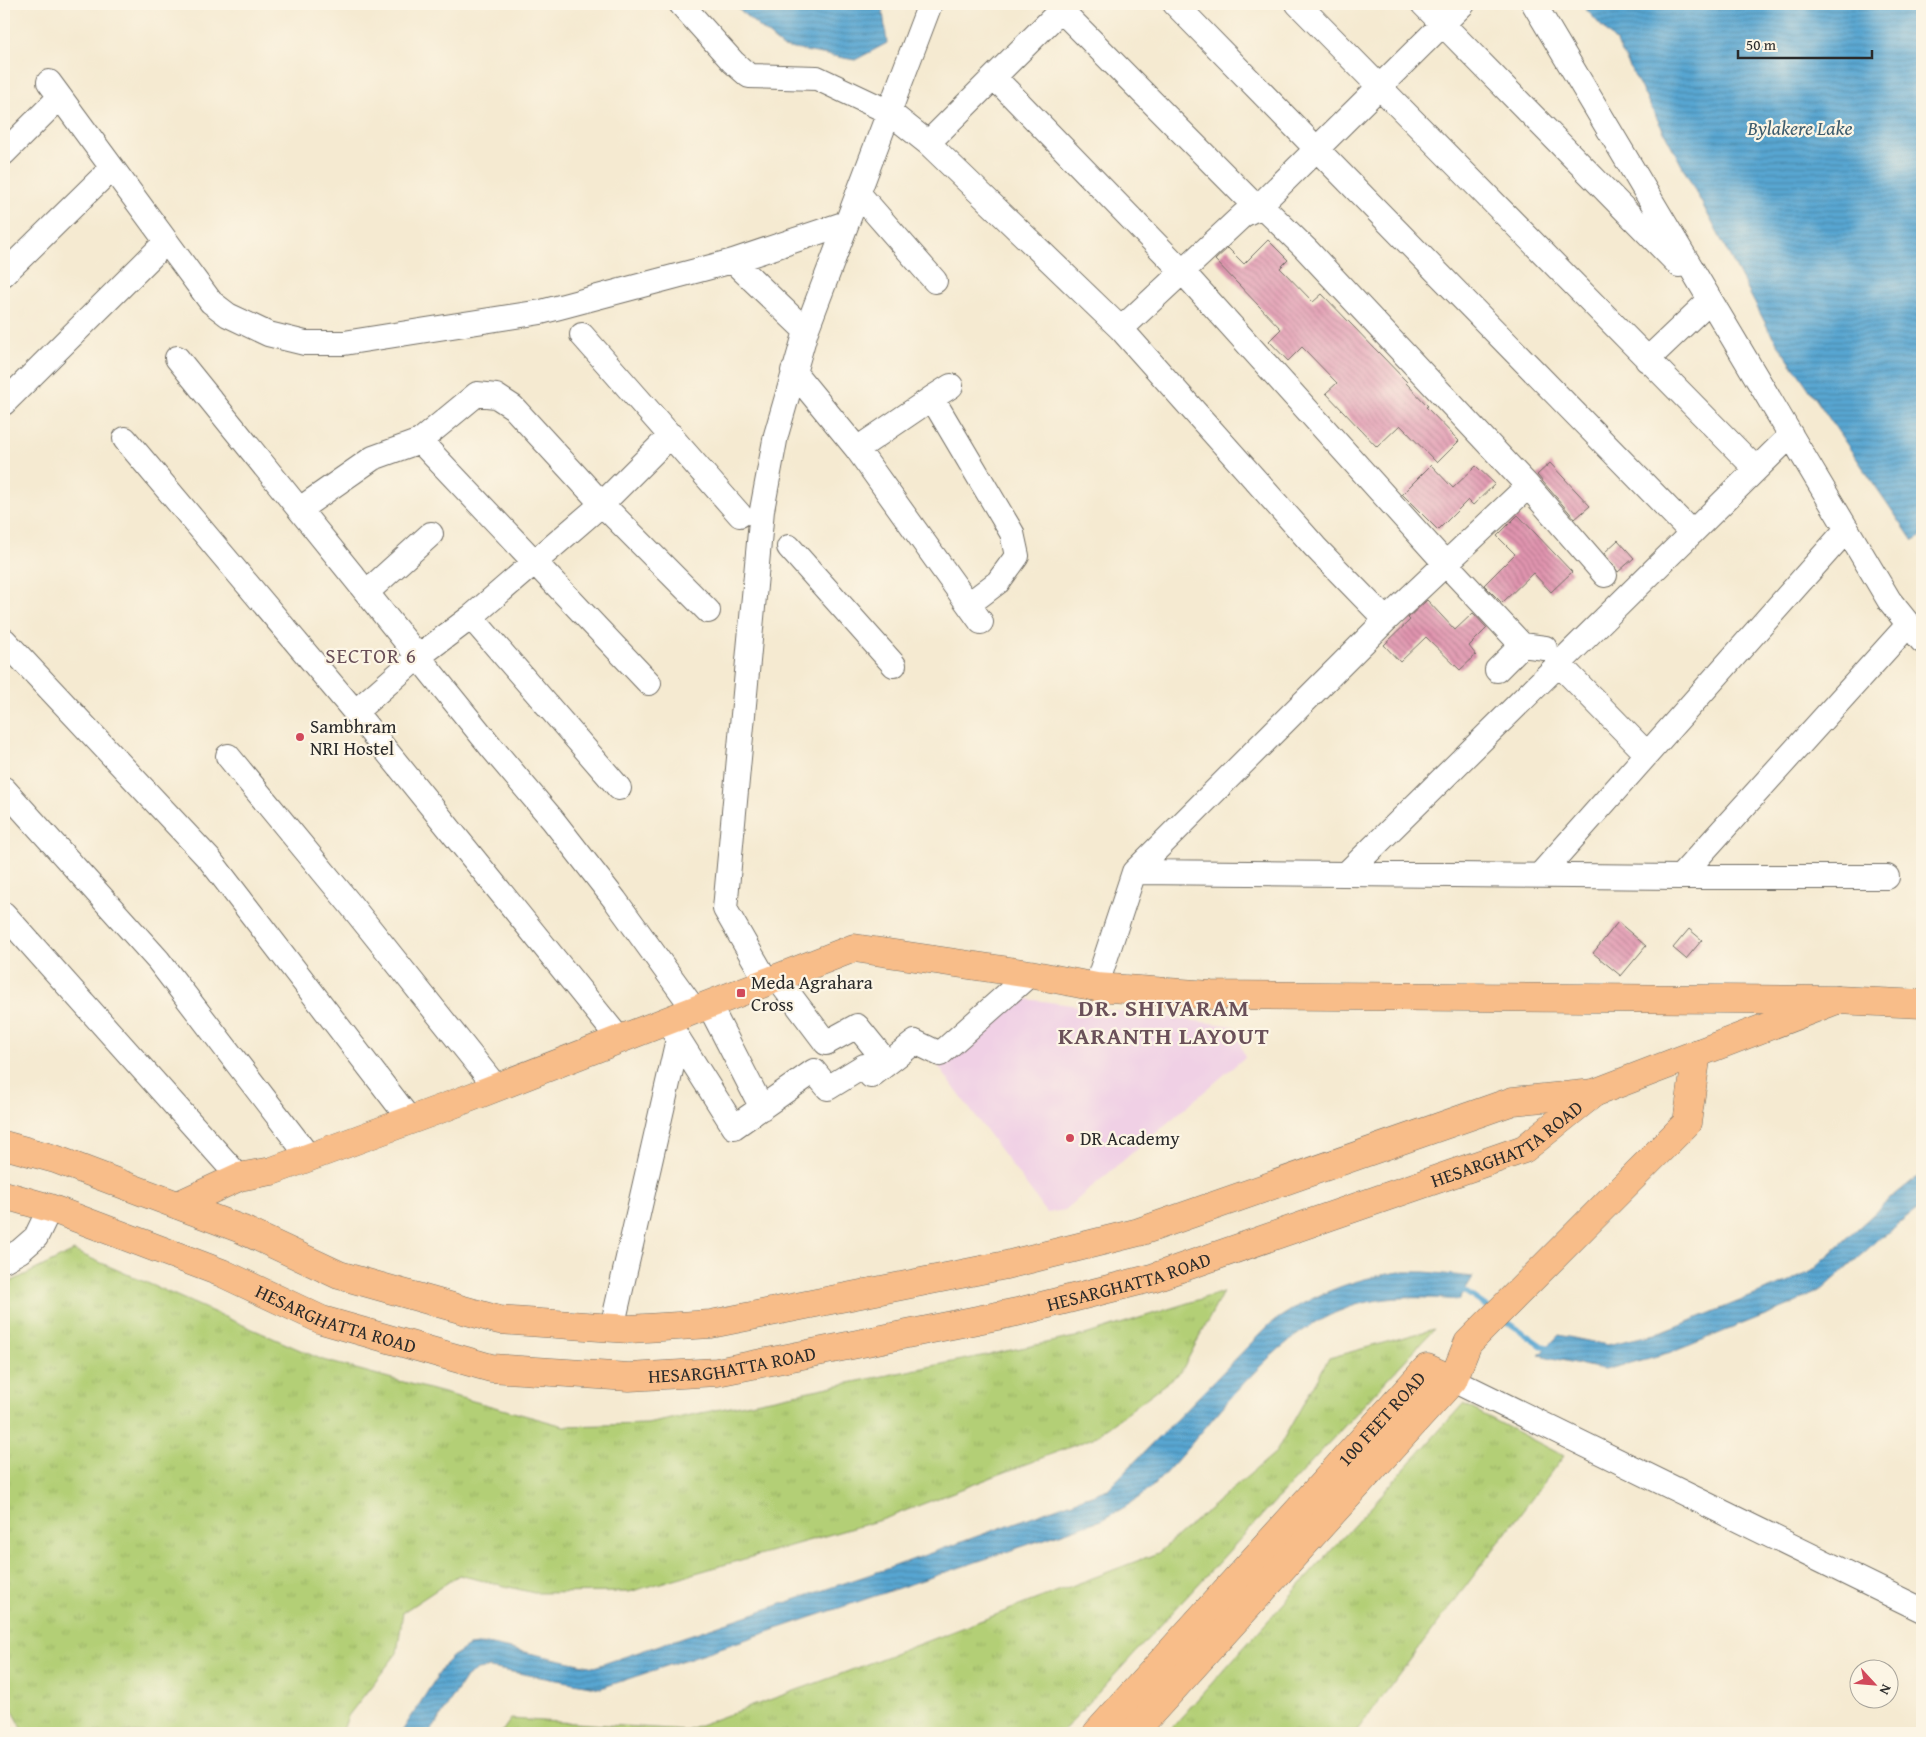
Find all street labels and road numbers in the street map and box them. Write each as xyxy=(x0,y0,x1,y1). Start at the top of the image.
street label: HESARGHATTA ROAD xyxy=(1427,1093,1589,1194)
street label: HESARGHATTA ROAD xyxy=(1044,1245,1214,1318)
street label: HESARGHATTA ROAD xyxy=(251,1277,420,1360)
street label: HESARGHATTA ROAD xyxy=(647,1339,818,1390)
street label: 100 FEET ROAD xyxy=(1331,1365,1432,1472)

